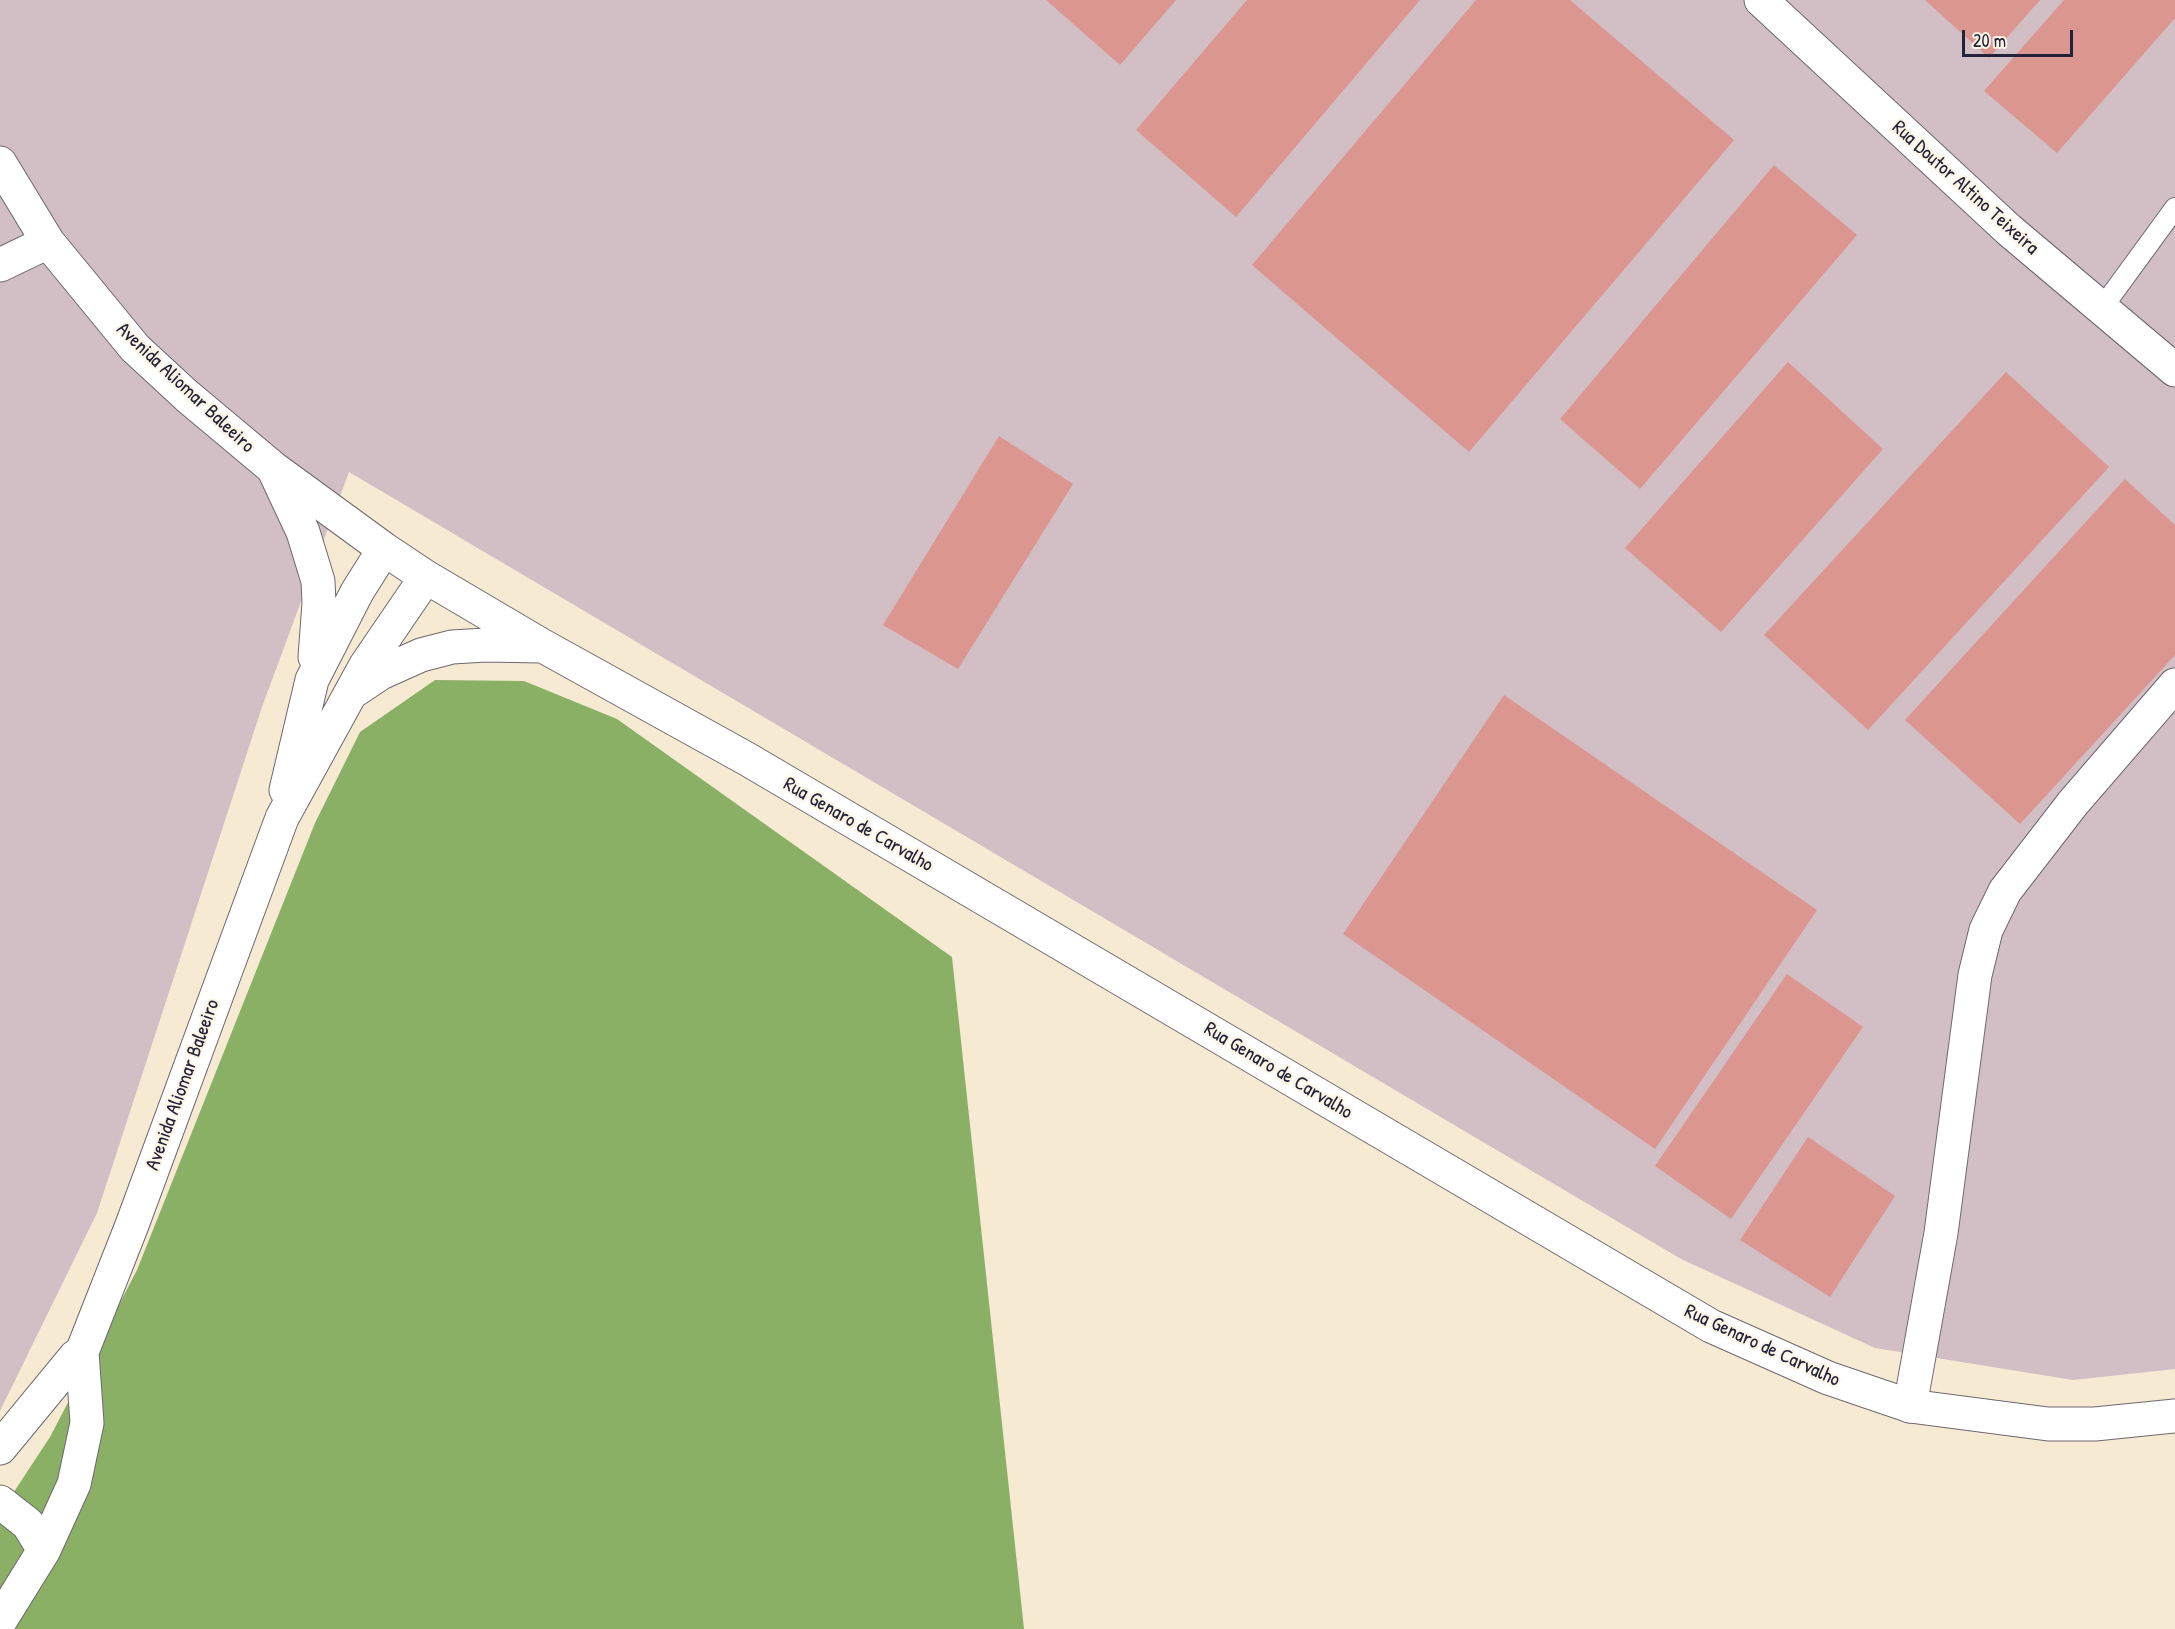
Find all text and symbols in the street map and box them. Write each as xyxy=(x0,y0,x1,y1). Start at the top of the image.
scale bar xyxy=(1965,18,2076,56)
text: 20 m xyxy=(1973,28,2006,53)
street label: Rua Doutor Altino Teixeira xyxy=(1887,116,2043,260)
street label: Avenida Aliomar Baleeiro xyxy=(111,318,259,458)
street label: Rua Genaro de Carvalho xyxy=(779,772,937,878)
street label: Avenida Aliomar Baleeiro xyxy=(141,996,225,1174)
street label: Rua Genaro de Carvalho xyxy=(1199,1017,1357,1125)
street label: Rua Genaro de Carvalho xyxy=(1680,1299,1844,1393)

